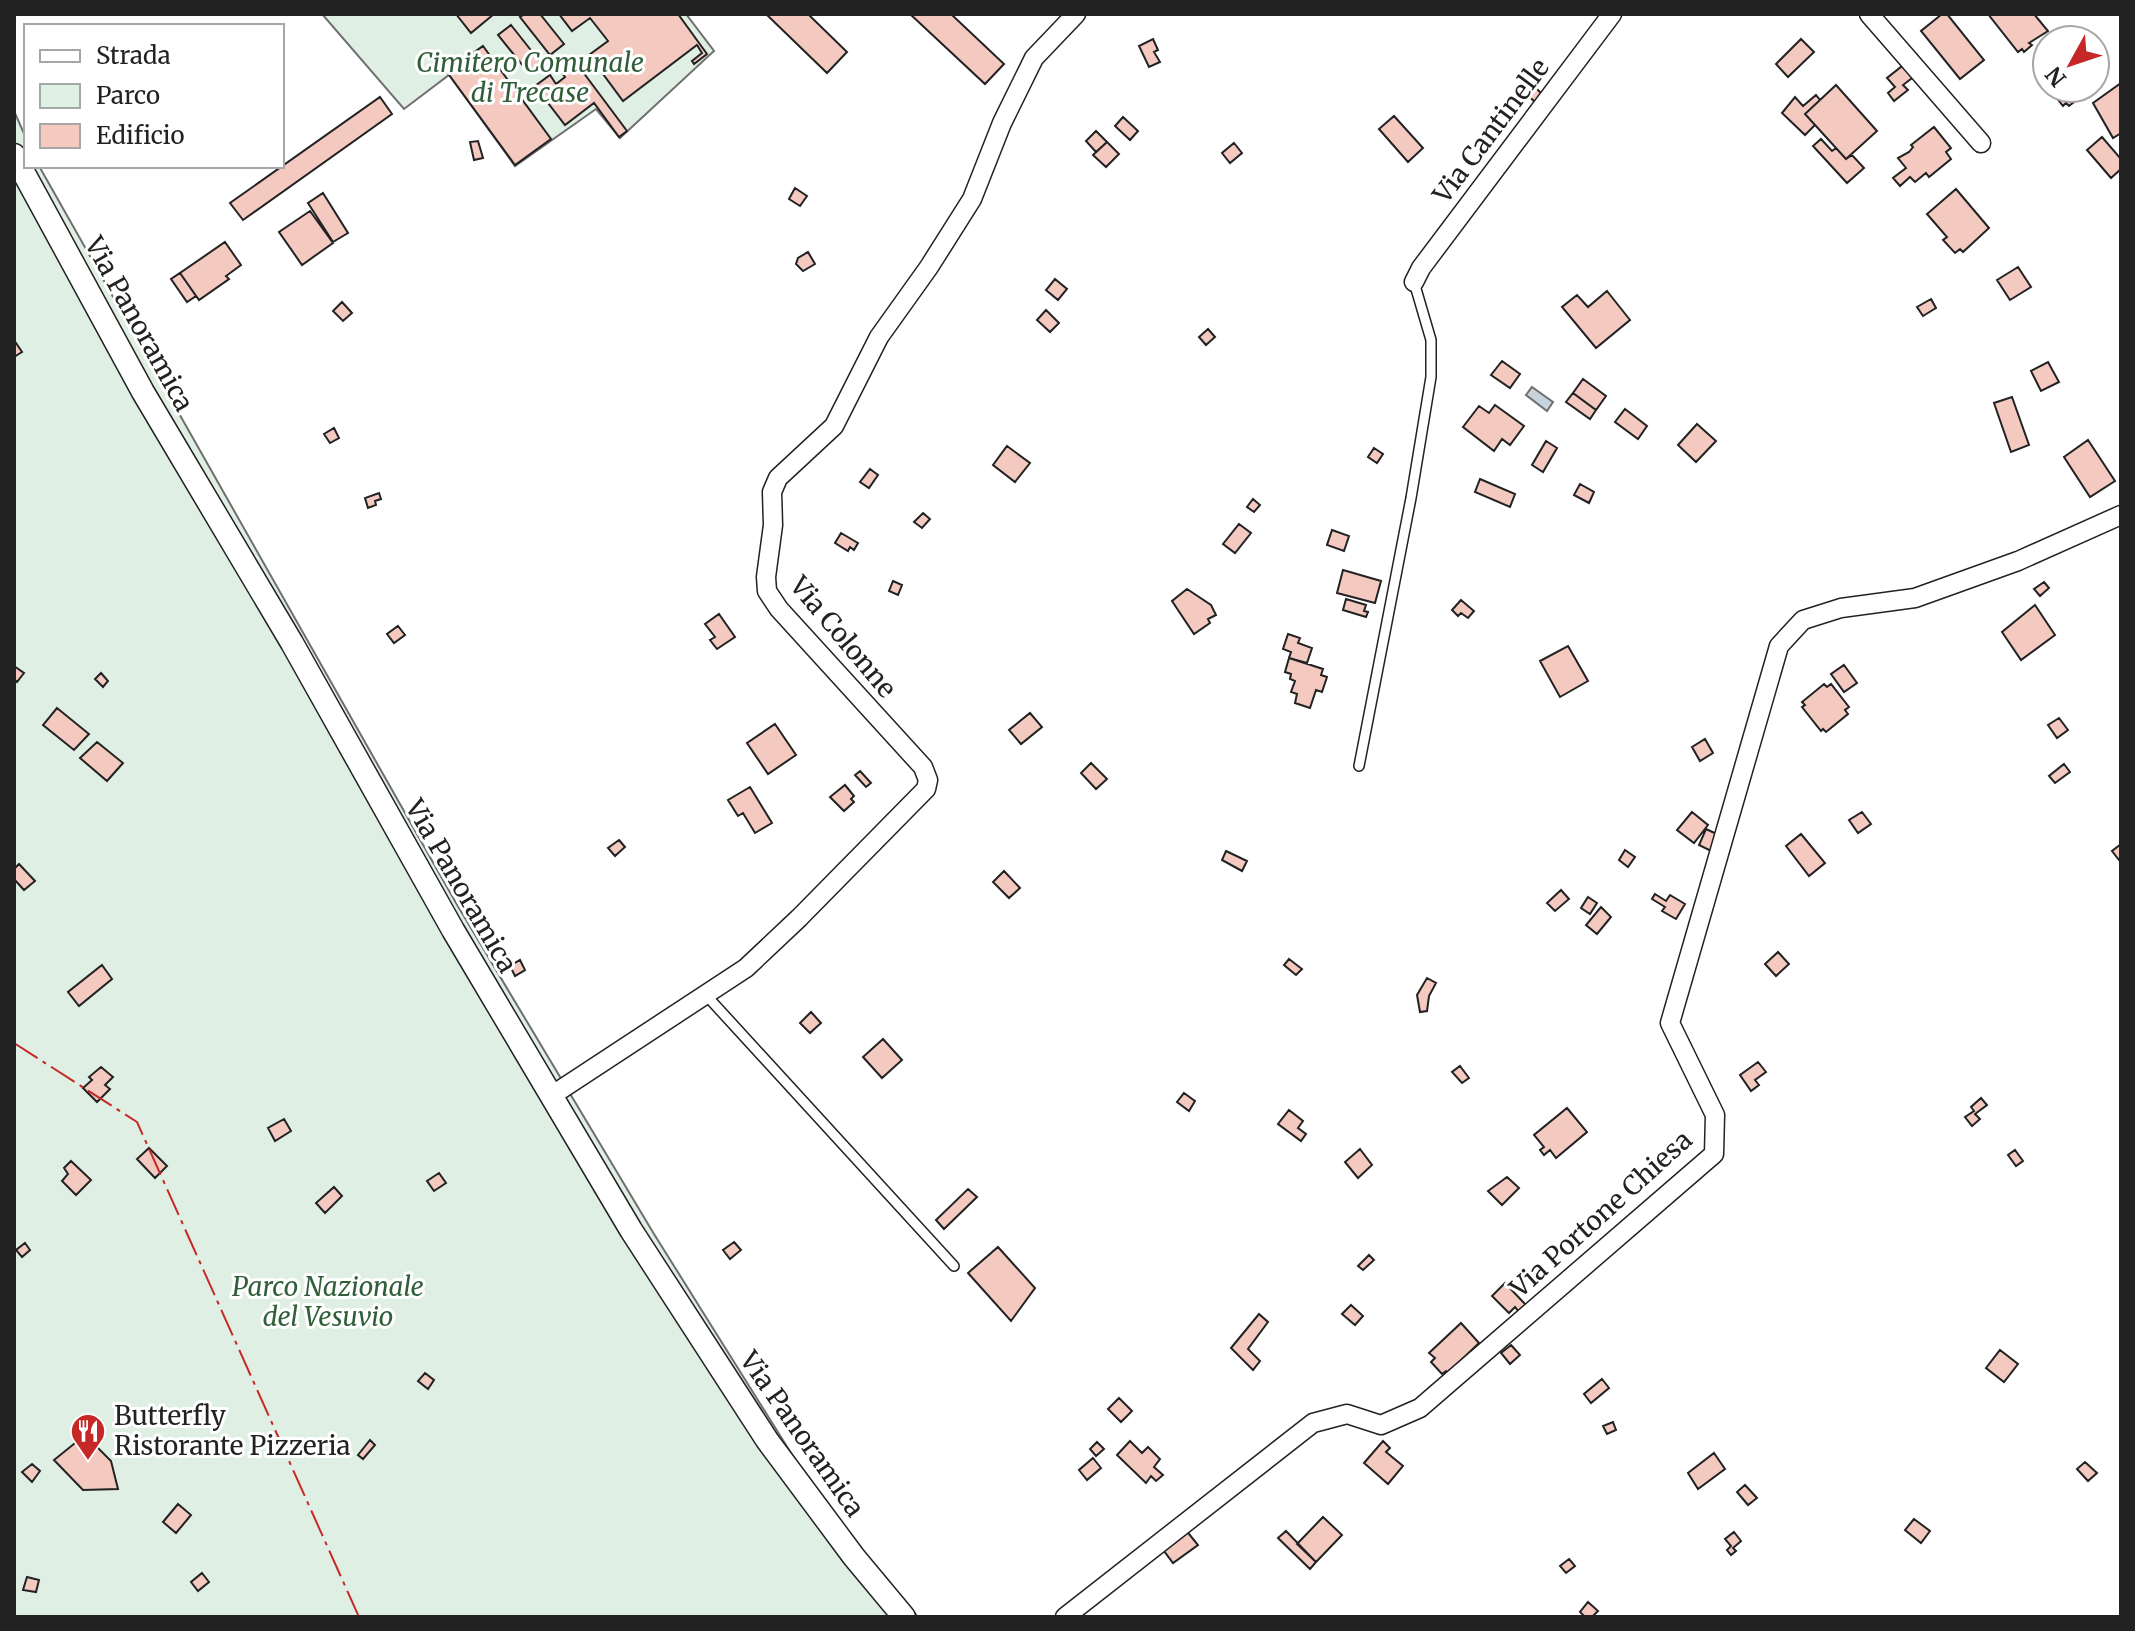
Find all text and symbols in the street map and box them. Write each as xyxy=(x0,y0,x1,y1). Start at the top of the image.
legend xyxy=(24,24,284,168)
north arrow xyxy=(2031,24,2111,104)
text: Strada xyxy=(96,40,171,71)
park label: Cimitero Comunale di Trecase xyxy=(416,46,644,109)
street label: Via Cantinelle xyxy=(1425,52,1556,210)
text: N xyxy=(2039,61,2072,93)
text: Parco xyxy=(96,80,160,111)
text: Edificio xyxy=(96,120,184,151)
street label: Via Panoramica xyxy=(77,230,201,417)
street label: Via Colonne xyxy=(782,568,904,704)
street label: Via Panoramica xyxy=(398,792,524,978)
street label: Via Portone Chiesa xyxy=(1502,1123,1699,1305)
park label: Parco Nazionale del Vesuvio xyxy=(232,1270,424,1333)
street label: Via Panoramica xyxy=(733,1344,872,1523)
place label: Butterfly Ristorante Pizzeria xyxy=(114,1399,351,1462)
restaurant icon: Butterfly Ristorante Pizzeria xyxy=(69,1412,107,1462)

